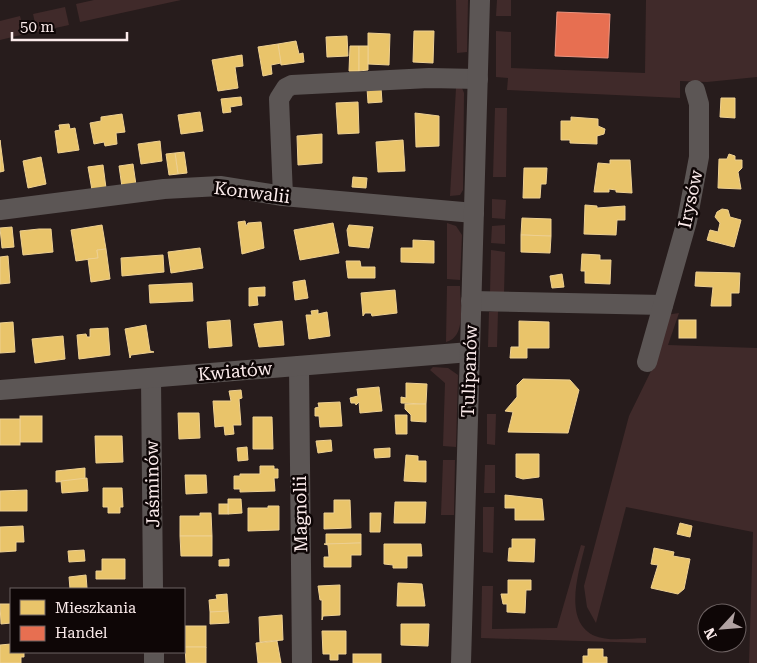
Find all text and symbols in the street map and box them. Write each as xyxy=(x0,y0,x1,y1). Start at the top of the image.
scale bar xyxy=(12,10,128,42)
text: 50 m xyxy=(20,18,55,36)
street label: Irysów xyxy=(674,168,706,230)
street label: Konwalii xyxy=(213,177,292,207)
street label: Tulipanów xyxy=(457,324,481,418)
street label: Kwiatów xyxy=(197,357,273,385)
street label: Jaśminów xyxy=(141,440,163,528)
street label: Magnolii xyxy=(289,475,311,553)
legend xyxy=(10,588,185,653)
text: Mieszkania xyxy=(55,599,136,617)
north arrow xyxy=(697,603,747,653)
text: Handel xyxy=(55,624,108,642)
text: N xyxy=(701,625,720,642)

